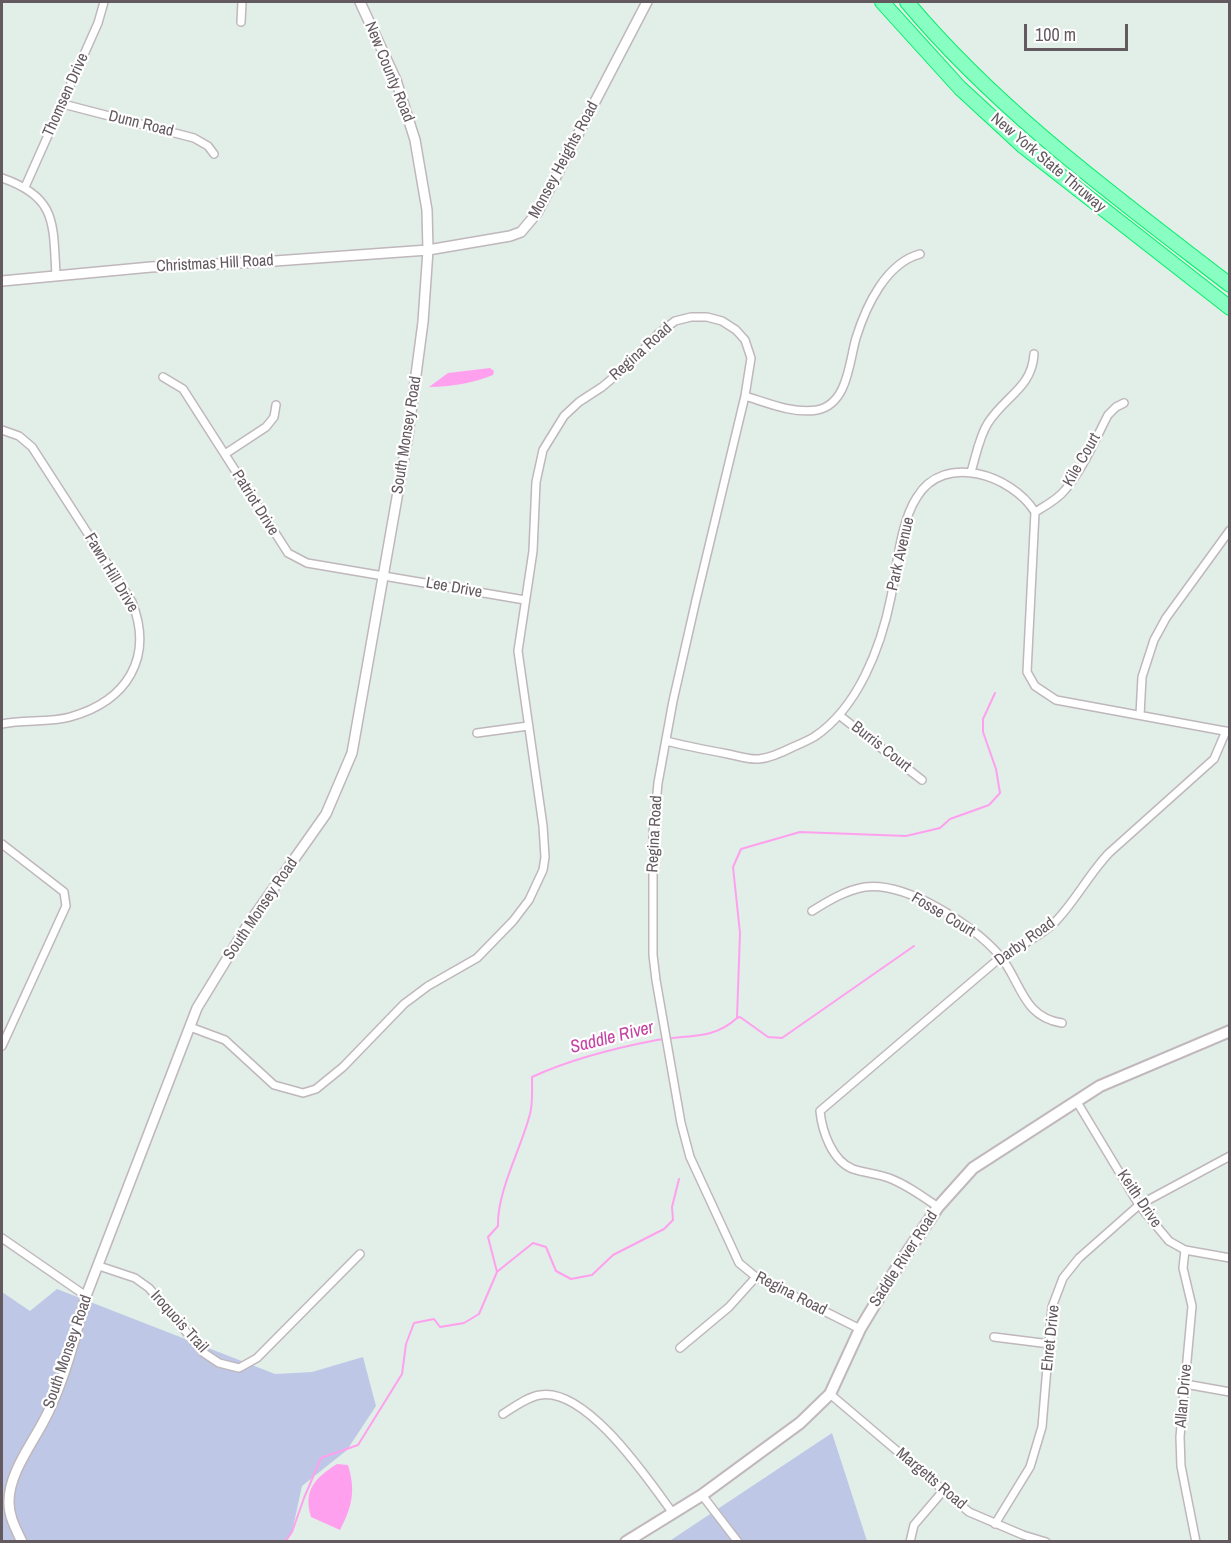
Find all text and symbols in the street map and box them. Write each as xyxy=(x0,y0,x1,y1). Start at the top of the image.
scale bar xyxy=(1027,12,1130,50)
street label: New County Road xyxy=(360,19,418,125)
text: 100 m xyxy=(1035,22,1076,47)
street label: Thomsen Drive xyxy=(39,50,93,140)
street label: Monsey Heights Road xyxy=(525,98,603,222)
street label: Dunn Road xyxy=(106,107,176,141)
street label: New York State Thruway xyxy=(987,109,1109,217)
street label: Christmas Hill Road xyxy=(156,251,274,277)
street label: Regina Road xyxy=(606,319,676,385)
street label: South Monsey Road xyxy=(388,375,426,495)
street label: Kile Court xyxy=(1059,430,1105,490)
street label: Patriot Drive xyxy=(227,467,283,539)
street label: Park Avenue xyxy=(883,515,919,593)
street label: Fawn Hill Drive xyxy=(80,530,142,616)
street label: Lee Drive xyxy=(424,574,484,602)
street label: Burris Court xyxy=(847,718,915,776)
street label: Regina Road xyxy=(643,795,667,873)
street label: South Monsey Road xyxy=(220,854,302,964)
street label: Fosse Court xyxy=(908,889,978,941)
street label: Darby Road xyxy=(991,914,1059,970)
water label: Saddle River xyxy=(568,1017,656,1059)
street label: Keith Drive xyxy=(1113,1166,1165,1232)
street label: Saddle River Road xyxy=(866,1207,942,1311)
street label: Regina Road xyxy=(752,1268,830,1320)
street label: Iroquois Trail xyxy=(146,1287,212,1357)
street label: South Monsey Road xyxy=(40,1293,96,1411)
street label: Ehret Drive xyxy=(1038,1304,1064,1372)
street label: Allan Drive xyxy=(1172,1363,1196,1429)
street label: Margetts Road xyxy=(892,1444,970,1514)

